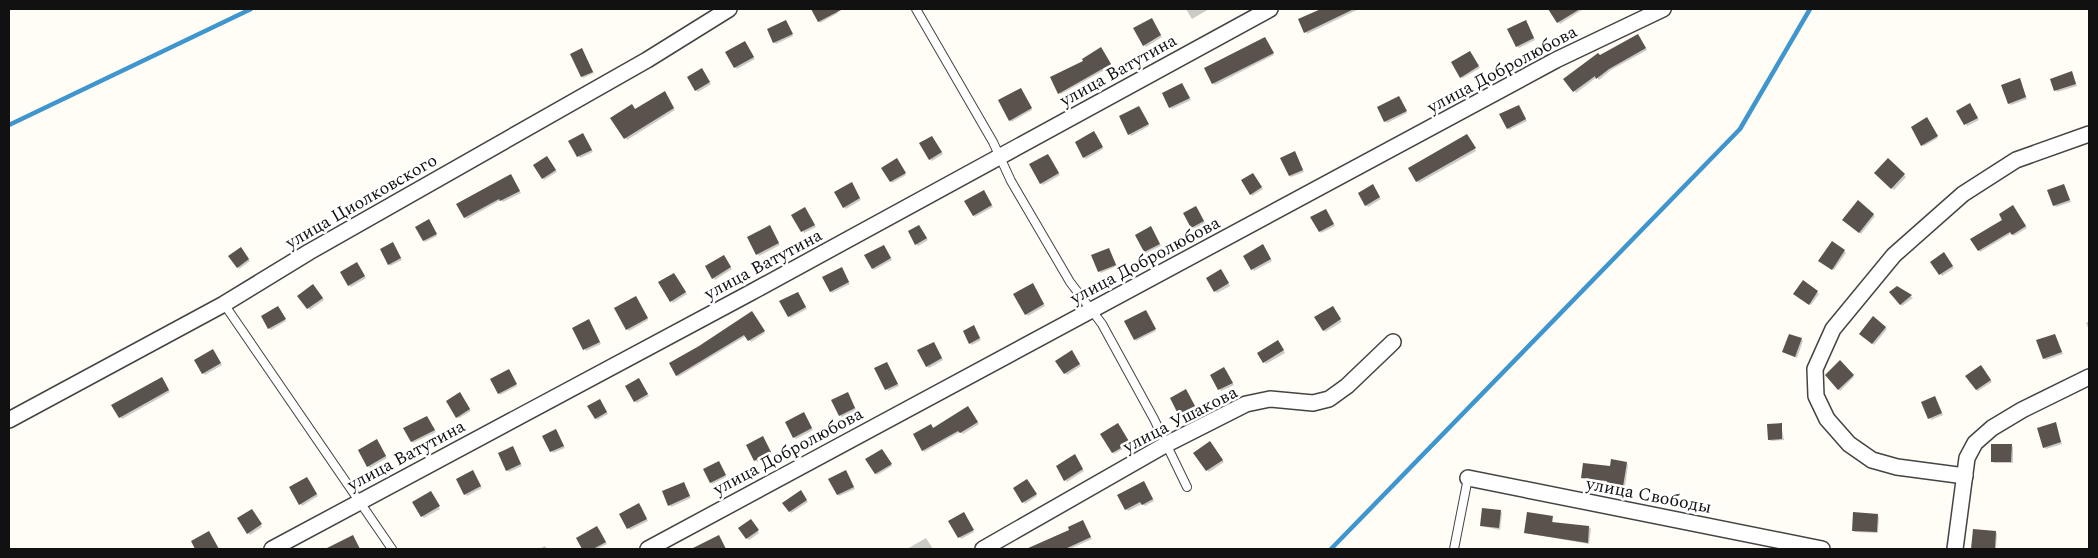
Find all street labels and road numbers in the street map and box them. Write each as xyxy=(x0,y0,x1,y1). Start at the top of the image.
street label: улица Добролюбова xyxy=(1421,18,1582,121)
street label: улица Ватутина xyxy=(1054,27,1182,114)
street label: улица Циолковского xyxy=(279,147,442,257)
street label: улица Добролюбова xyxy=(1064,209,1225,312)
street label: улица Ватутина xyxy=(698,222,827,307)
street label: улица Ушакова xyxy=(1117,379,1243,460)
street label: улица Добролюбова xyxy=(707,400,868,503)
street label: улица Ватутина xyxy=(341,413,470,498)
street label: улица Свободы xyxy=(1583,470,1714,521)

